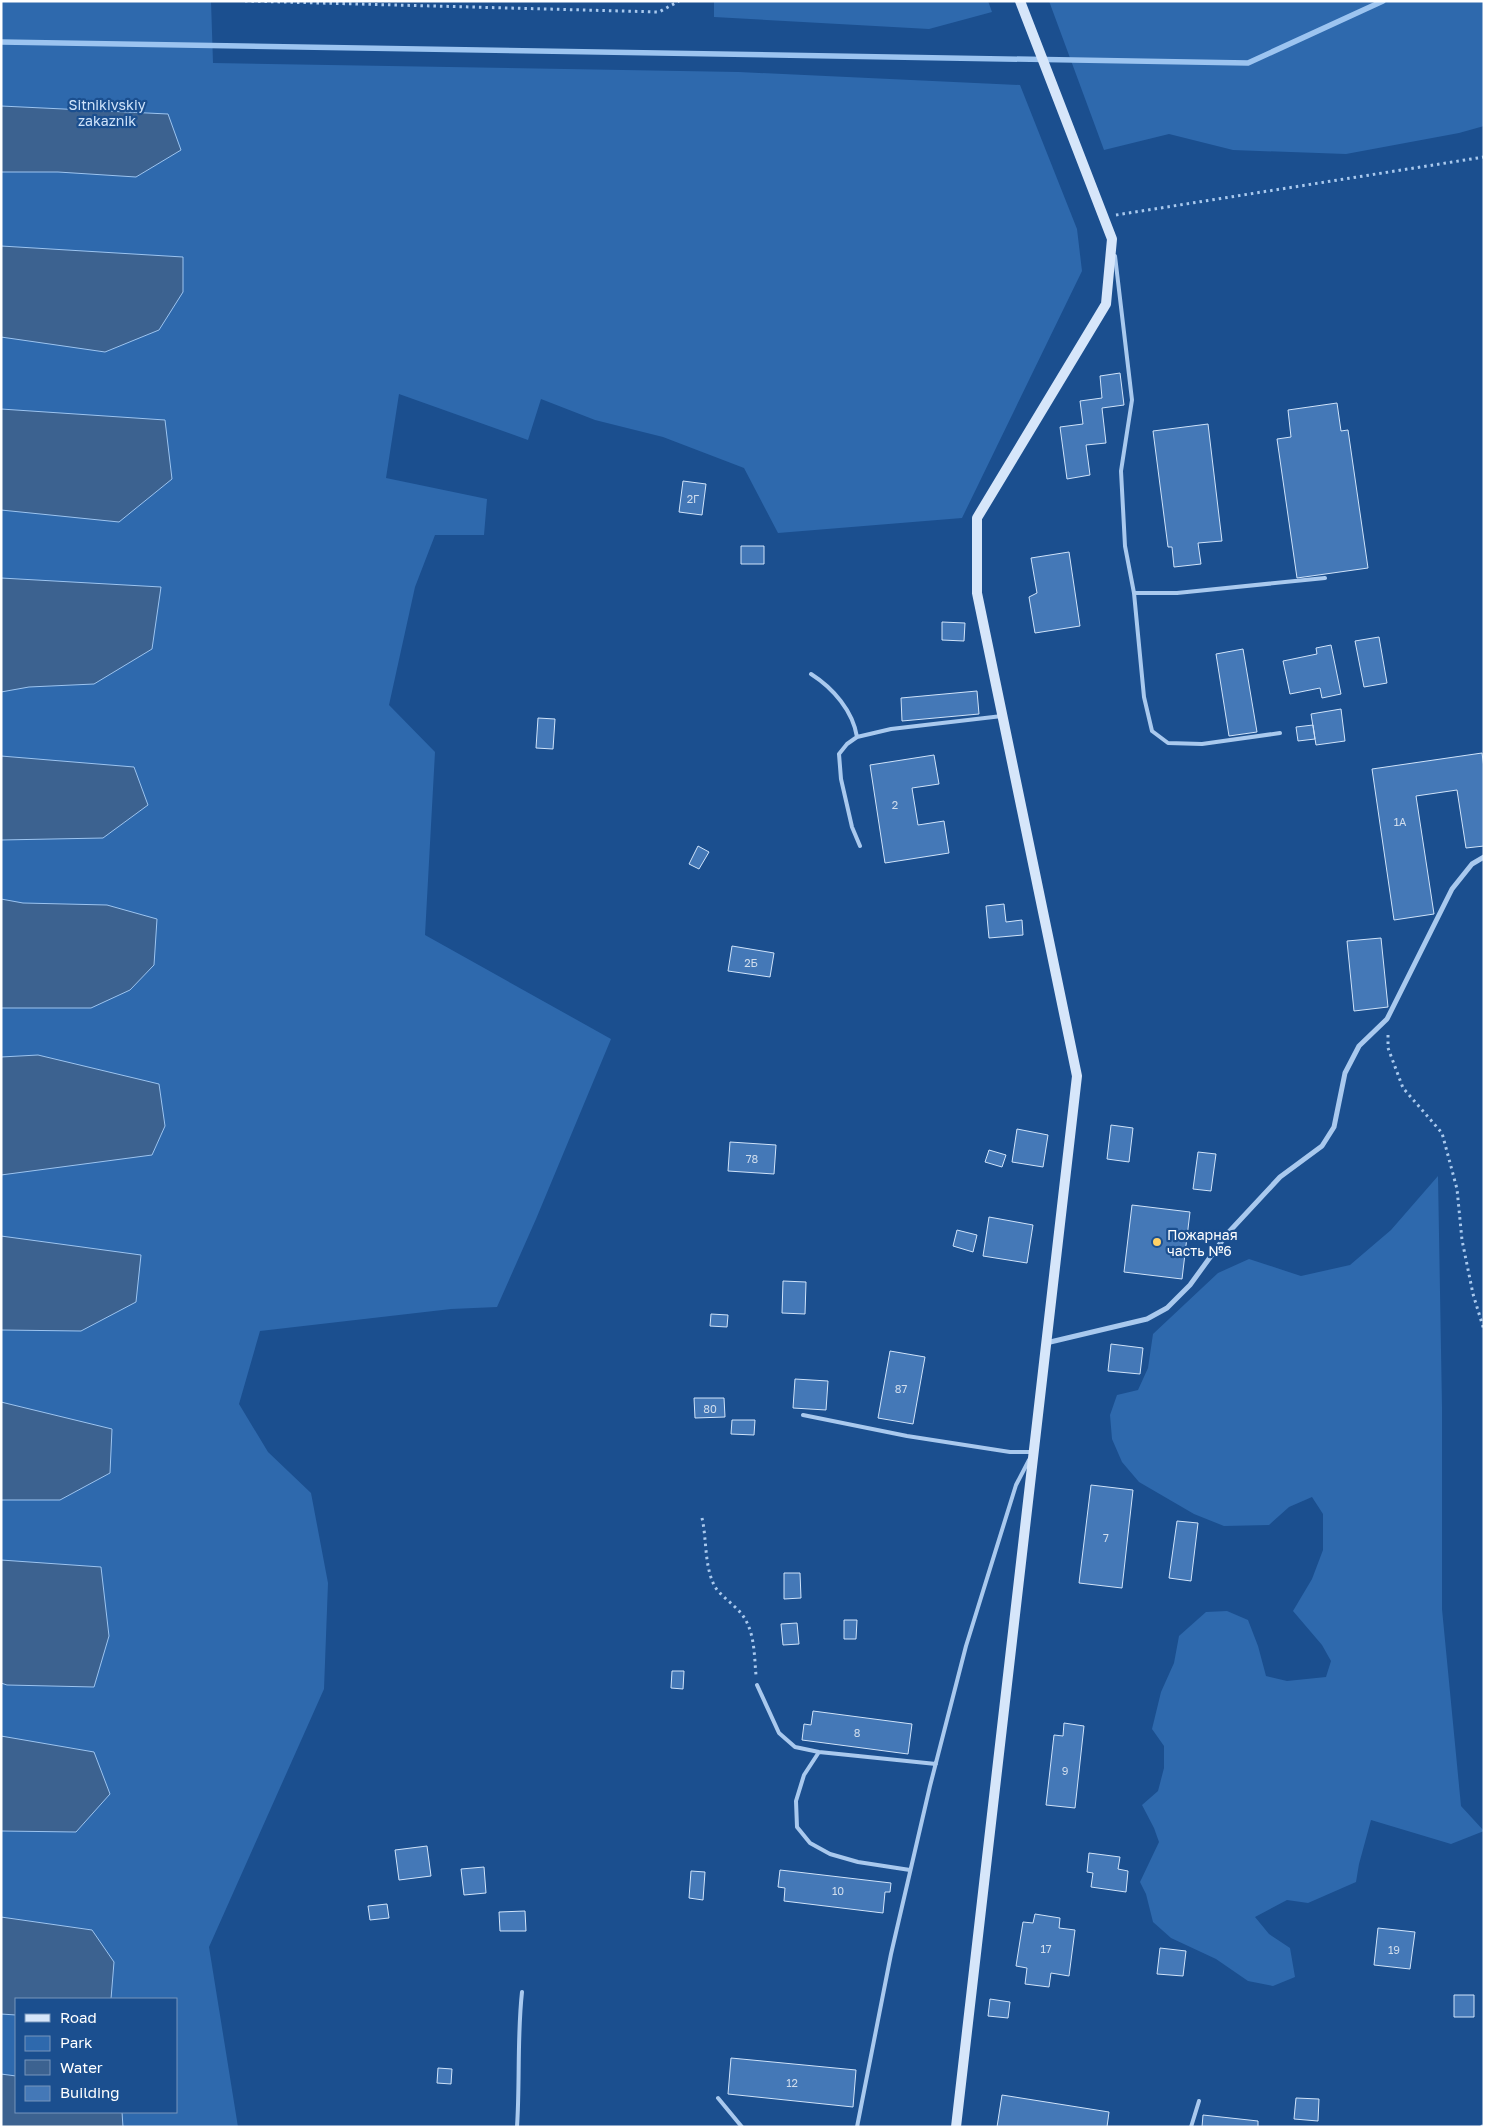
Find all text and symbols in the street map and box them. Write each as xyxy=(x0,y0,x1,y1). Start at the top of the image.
park label: Sitnikivskiy zakaznik xyxy=(68,96,146,129)
house number: 2Г xyxy=(687,492,699,505)
house number: 2 xyxy=(892,798,898,811)
house number: 1А xyxy=(1394,815,1407,828)
house number: 2Б xyxy=(744,956,758,969)
house number: 78 xyxy=(746,1152,759,1165)
place label: Пожарная часть №6 xyxy=(1167,1226,1238,1259)
marker: Пожарная часть №6 xyxy=(1151,1236,1163,1248)
house number: 87 xyxy=(895,1382,907,1395)
house number: 80 xyxy=(703,1402,717,1415)
house number: 7 xyxy=(1103,1531,1109,1544)
house number: 8 xyxy=(854,1726,861,1739)
house number: 9 xyxy=(1062,1764,1068,1777)
house number: 10 xyxy=(832,1884,844,1897)
house number: 17 xyxy=(1040,1942,1052,1955)
house number: 19 xyxy=(1388,1943,1400,1956)
legend xyxy=(15,1998,178,2113)
text: Road xyxy=(60,2008,97,2026)
text: Park xyxy=(60,2033,93,2051)
text: Water xyxy=(60,2058,103,2076)
house number: 12 xyxy=(786,2076,798,2089)
text: Building xyxy=(60,2083,120,2101)

